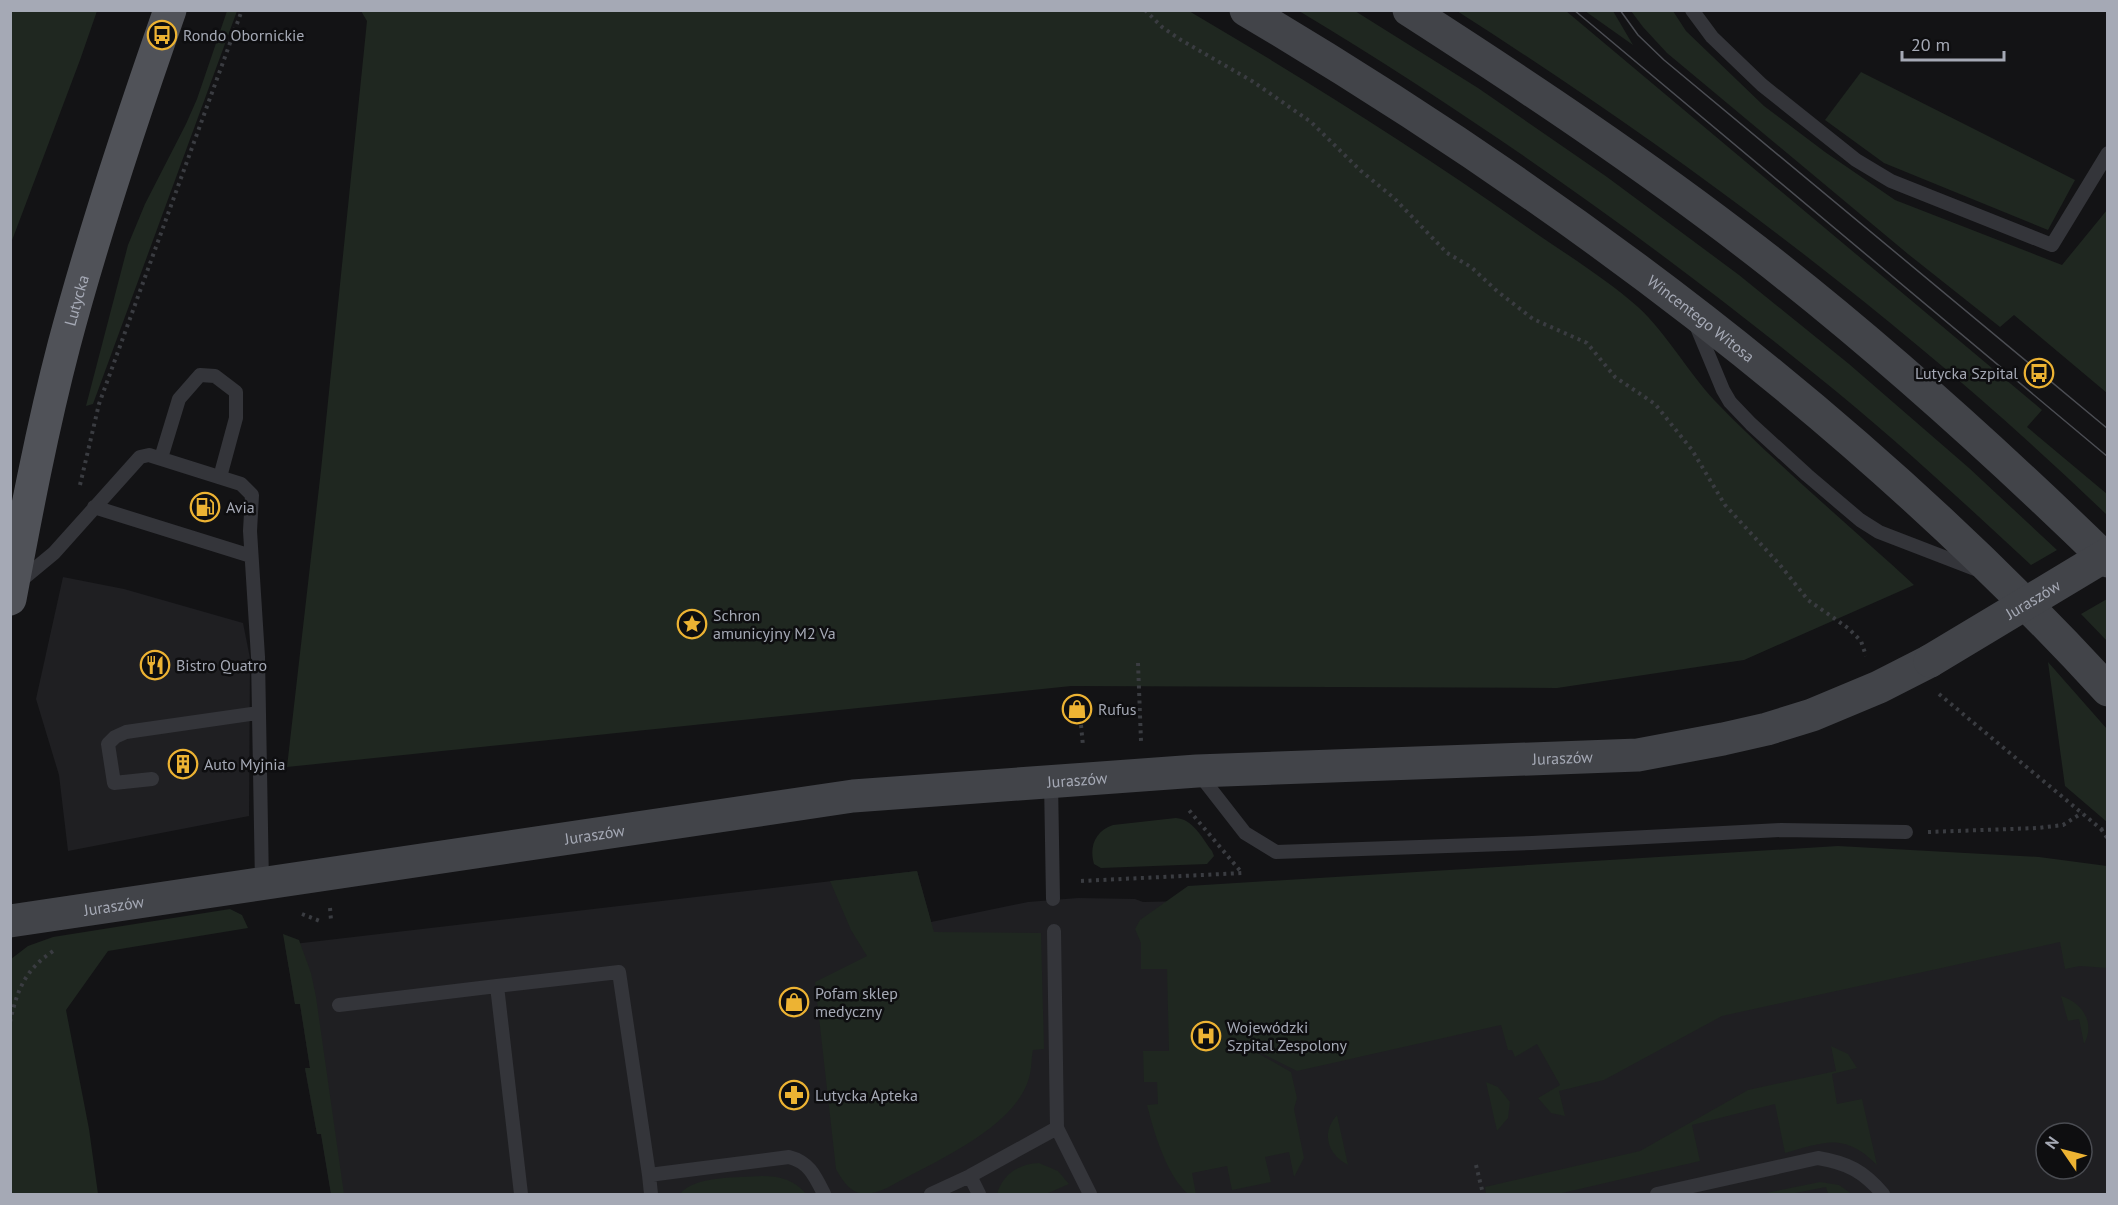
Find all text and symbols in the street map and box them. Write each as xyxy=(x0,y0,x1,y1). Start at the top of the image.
bus stop icon: Rondo Obornickie xyxy=(146,19,178,51)
scale bar xyxy=(1902,24,2004,62)
place label: Rondo Obornickie xyxy=(183,25,304,45)
text: 20 m xyxy=(1911,33,1950,56)
street label: Wincentego Witosa xyxy=(1643,271,1759,366)
street label: Lutycka xyxy=(60,273,93,328)
bus stop icon: Lutycka Szpital xyxy=(2023,357,2055,389)
place label: Lutycka Szpital xyxy=(1915,363,2018,383)
fuel station icon: Avia xyxy=(189,491,221,523)
place label: Avia xyxy=(226,497,255,517)
street label: Juraszów xyxy=(2001,575,2064,624)
place label: Schron amunicyjny M2 Va xyxy=(713,605,836,643)
place icon: Schron amunicyjny M2 Va xyxy=(676,608,708,640)
restaurant icon: Bistro Quatro xyxy=(139,649,171,681)
place label: Bistro Quatro xyxy=(176,655,267,675)
shop icon: Rufus xyxy=(1061,693,1093,725)
place label: Rufus xyxy=(1098,699,1137,719)
street label: Juraszów xyxy=(1531,747,1593,769)
building icon: Auto Myjnia xyxy=(167,748,199,780)
place label: Auto Myjnia xyxy=(204,754,285,774)
street label: Juraszów xyxy=(1045,768,1108,792)
street label: Juraszów xyxy=(562,820,626,849)
street label: Juraszów xyxy=(81,891,145,920)
place label: Pofam sklep medyczny xyxy=(815,983,898,1021)
shop icon: Pofam sklep medyczny xyxy=(778,986,810,1018)
place label: Wojewódzki Szpital Zespolony xyxy=(1227,1017,1348,1055)
hospital icon: Wojewódzki Szpital Zespolony xyxy=(1190,1020,1222,1052)
pharmacy icon: Lutycka Apteka xyxy=(778,1079,810,1111)
place label: Lutycka Apteka xyxy=(815,1085,918,1105)
north arrow xyxy=(2034,1121,2094,1181)
text: N xyxy=(2041,1132,2063,1152)

